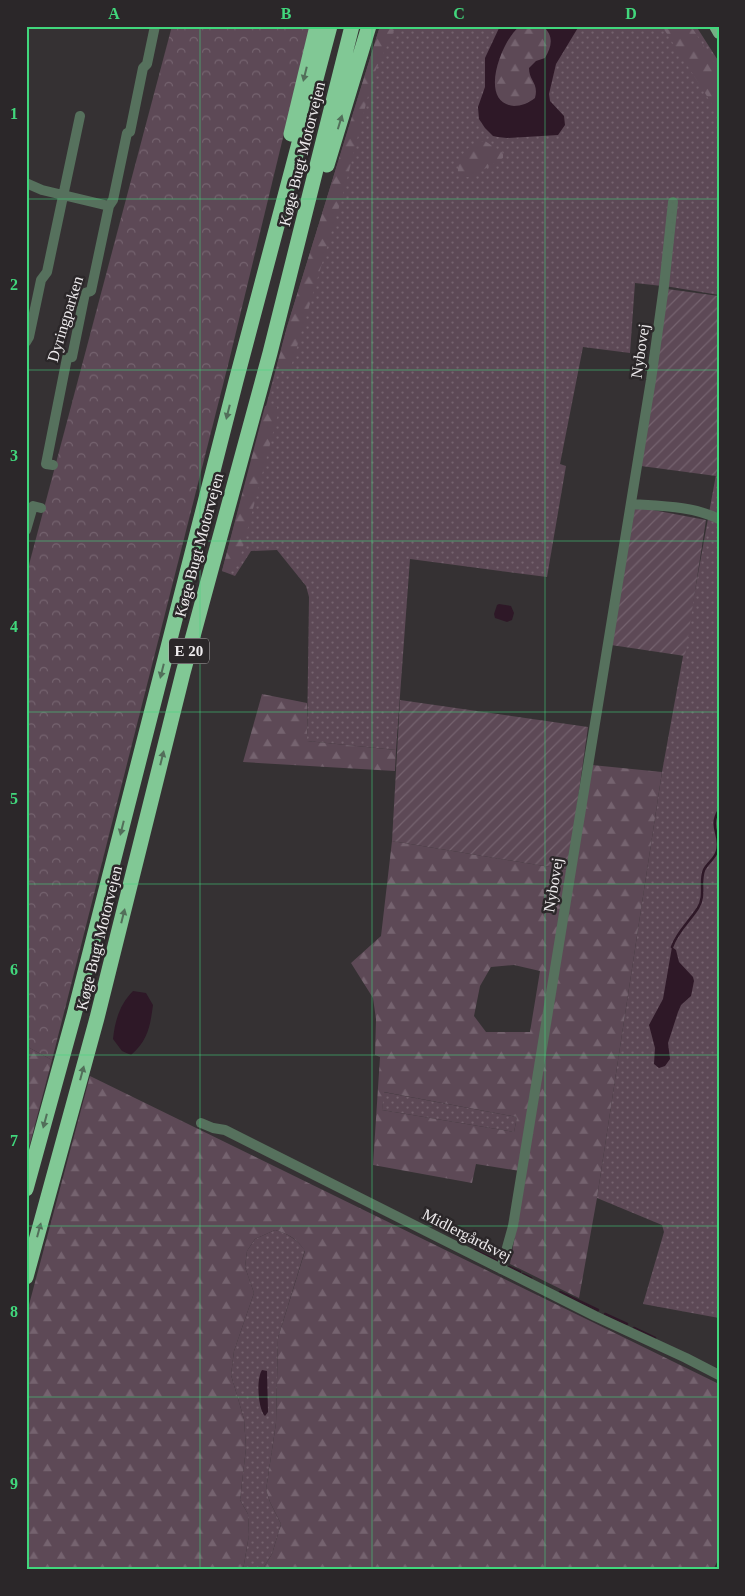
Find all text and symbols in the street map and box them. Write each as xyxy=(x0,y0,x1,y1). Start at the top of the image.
text: A xyxy=(108,5,120,22)
text: B xyxy=(281,5,292,22)
text: C xyxy=(453,5,465,22)
text: D xyxy=(625,5,637,22)
one-way arrow xyxy=(301,66,309,81)
street label: Køge Bugt Motorvejen xyxy=(276,80,329,228)
text: 1 xyxy=(10,105,18,122)
one-way arrow xyxy=(337,115,345,130)
street label: Dyringparken xyxy=(44,274,87,364)
text: 2 xyxy=(10,276,18,293)
street label: Nybovej xyxy=(628,323,653,380)
one-way arrow xyxy=(224,404,232,419)
text: 3 xyxy=(10,447,18,464)
street label: Køge Bugt Motorvejen xyxy=(172,471,227,619)
text: 4 xyxy=(10,618,18,635)
road number: E 20 xyxy=(169,638,209,664)
one-way arrow xyxy=(158,663,166,679)
one-way arrow xyxy=(158,750,166,765)
text: 5 xyxy=(10,790,18,807)
one-way arrow xyxy=(117,821,125,836)
street label: Nybovej xyxy=(540,856,567,914)
street label: Køge Bugt Motorvejen xyxy=(73,864,126,1012)
one-way arrow xyxy=(119,908,127,923)
text: 6 xyxy=(10,961,18,978)
one-way arrow xyxy=(78,1065,86,1080)
one-way arrow xyxy=(41,1114,49,1129)
text: 7 xyxy=(10,1132,18,1149)
street label: Midlergårdsvej xyxy=(419,1205,514,1266)
one-way arrow xyxy=(35,1222,43,1237)
text: 8 xyxy=(10,1303,18,1320)
text: 9 xyxy=(10,1475,18,1492)

